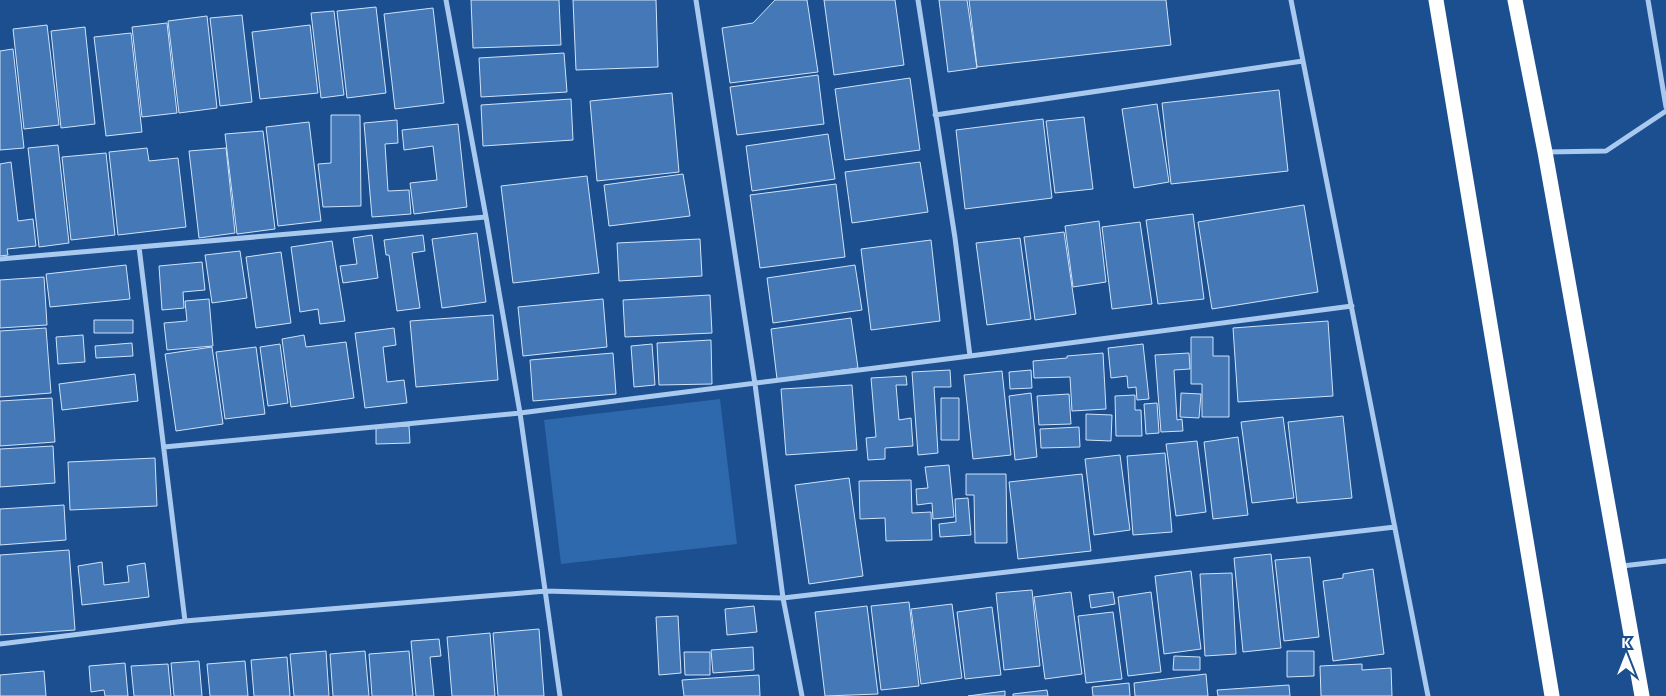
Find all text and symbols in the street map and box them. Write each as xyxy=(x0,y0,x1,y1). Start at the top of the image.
north arrow xyxy=(1601,631,1651,681)
text: K xyxy=(1622,635,1632,652)

